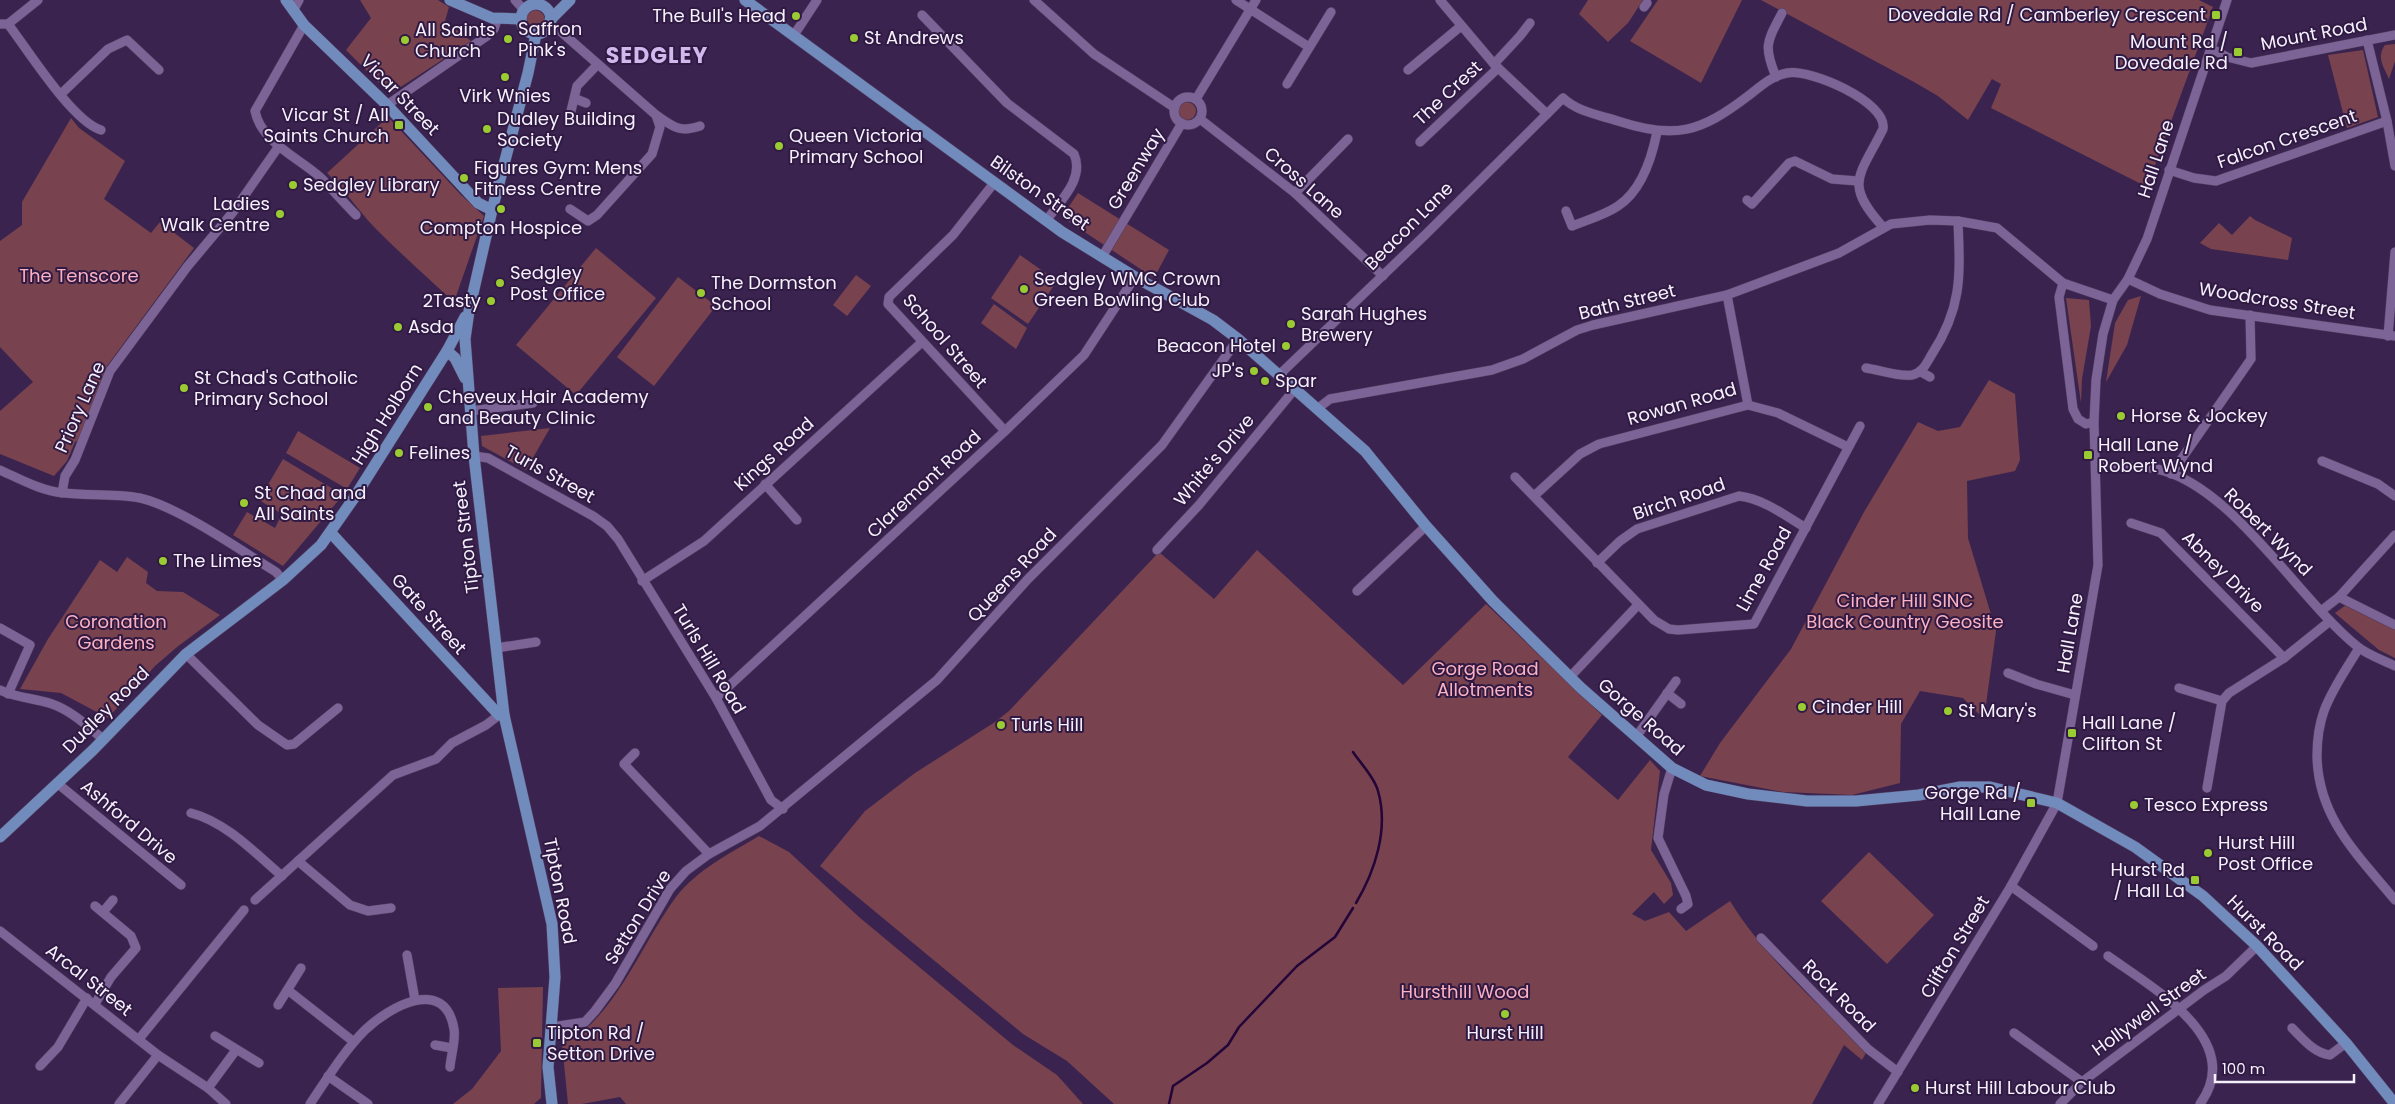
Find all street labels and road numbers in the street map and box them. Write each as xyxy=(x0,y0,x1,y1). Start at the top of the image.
street label: Mount Road xyxy=(2258,11,2369,56)
street label: Vicar Street xyxy=(355,49,445,141)
street label: The Crest xyxy=(1408,55,1487,131)
street label: Falcon Crescent xyxy=(2214,103,2360,174)
street label: Hall Lane xyxy=(2131,117,2180,201)
street label: Greenway xyxy=(1101,123,1170,214)
street label: Cross Lane xyxy=(1259,141,1350,224)
street label: Bilston Street xyxy=(985,149,1095,236)
street label: Beacon Lane xyxy=(1359,176,1458,275)
street label: Woodcross Street xyxy=(2197,276,2357,325)
street label: Bath Street xyxy=(1576,277,1678,326)
street label: School Street xyxy=(897,288,994,393)
street label: Priory Lane xyxy=(48,357,111,456)
street label: High Holborn xyxy=(345,358,428,469)
street label: Rowan Road xyxy=(1624,376,1739,431)
street label: White's Drive xyxy=(1168,408,1260,511)
street label: Kings Road xyxy=(728,411,819,496)
street label: Claremont Road xyxy=(861,424,986,543)
street label: Turls Street xyxy=(501,439,600,509)
street label: Birch Road xyxy=(1629,471,1728,526)
street label: Tipton Street xyxy=(446,479,485,595)
street label: Robert Wynd xyxy=(2219,482,2318,581)
street label: Queens Road xyxy=(961,522,1062,627)
street label: Lime Road xyxy=(1730,522,1797,616)
street label: Abney Drive xyxy=(2177,525,2270,618)
street label: Gate Street xyxy=(386,568,473,660)
street label: Hall Lane xyxy=(2050,591,2089,675)
street label: Turls Hill Road xyxy=(667,599,752,718)
street label: Dudley Road xyxy=(57,661,155,759)
street label: Gorge Road xyxy=(1593,672,1690,761)
street label: Ashford Drive xyxy=(76,774,183,870)
street label: Tipton Road xyxy=(538,836,583,946)
street label: Setton Drive xyxy=(598,864,677,969)
street label: Hurst Road xyxy=(2222,889,2309,976)
street label: Clifton Street xyxy=(1914,891,1995,1003)
street label: Arcal Street xyxy=(41,938,138,1021)
street label: Rock Road xyxy=(1797,953,1882,1038)
street label: Hollywell Street xyxy=(2087,962,2211,1061)

